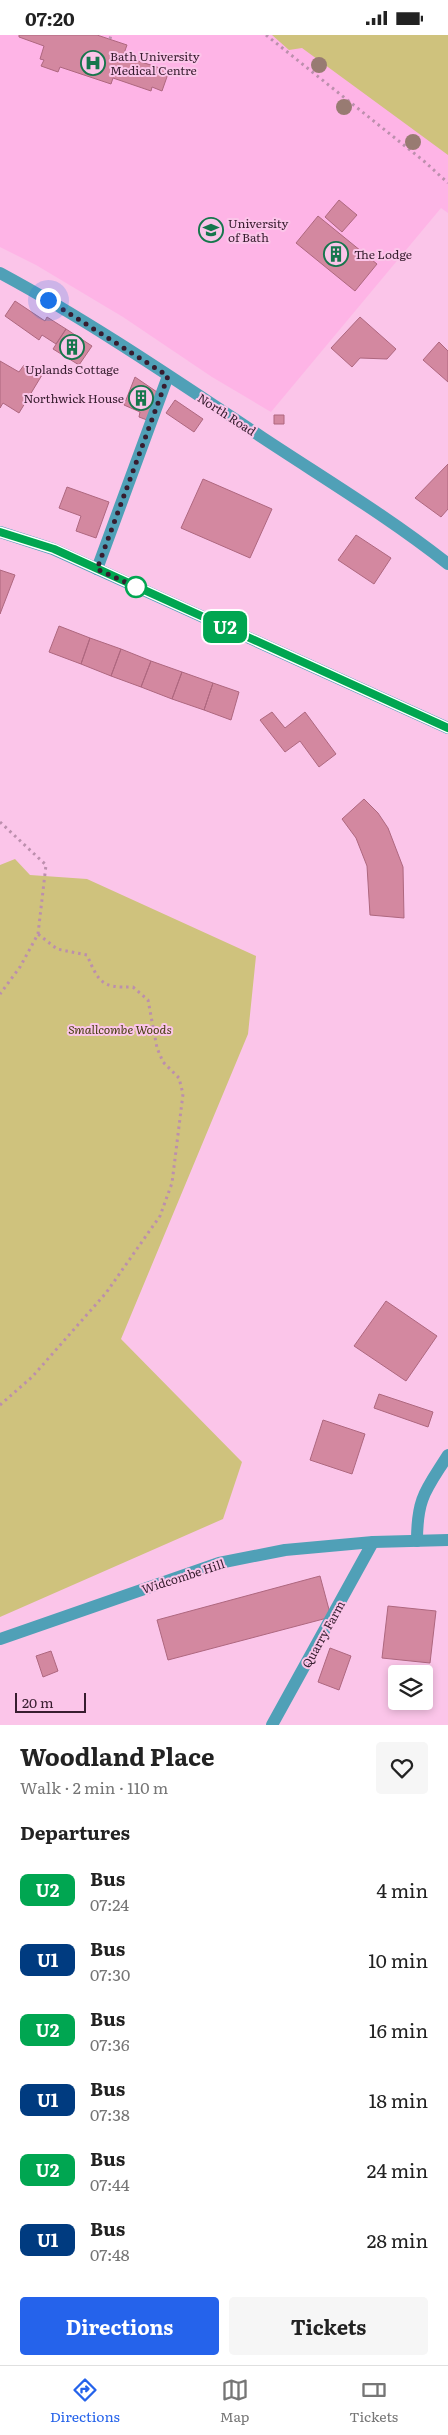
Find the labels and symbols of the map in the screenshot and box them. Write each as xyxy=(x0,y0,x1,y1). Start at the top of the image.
place label: Bath University Medical Centre xyxy=(110,47,200,79)
hospital icon: Bath University Medical Centre xyxy=(80,50,106,76)
place label: University of Bath xyxy=(228,214,289,246)
school or university icon: University of Bath xyxy=(198,217,224,243)
building icon: The Lodge xyxy=(323,241,349,267)
place label: The Lodge xyxy=(354,245,412,263)
your location xyxy=(36,288,61,313)
building icon: Uplands Cottage xyxy=(59,334,85,360)
place label: Uplands Cottage xyxy=(25,360,119,378)
building icon: Northwick House xyxy=(128,385,154,411)
street label: North Road xyxy=(194,388,260,440)
place label: Northwick House xyxy=(24,389,124,407)
unlabelled marker xyxy=(125,576,147,598)
line badge: U2 xyxy=(202,611,248,643)
park label: Smallcombe Woods xyxy=(68,1020,172,1038)
street label: Widcombe Hill xyxy=(139,1554,227,1598)
street label: Quarry Farm xyxy=(297,1597,349,1671)
scale bar xyxy=(15,1690,86,1713)

